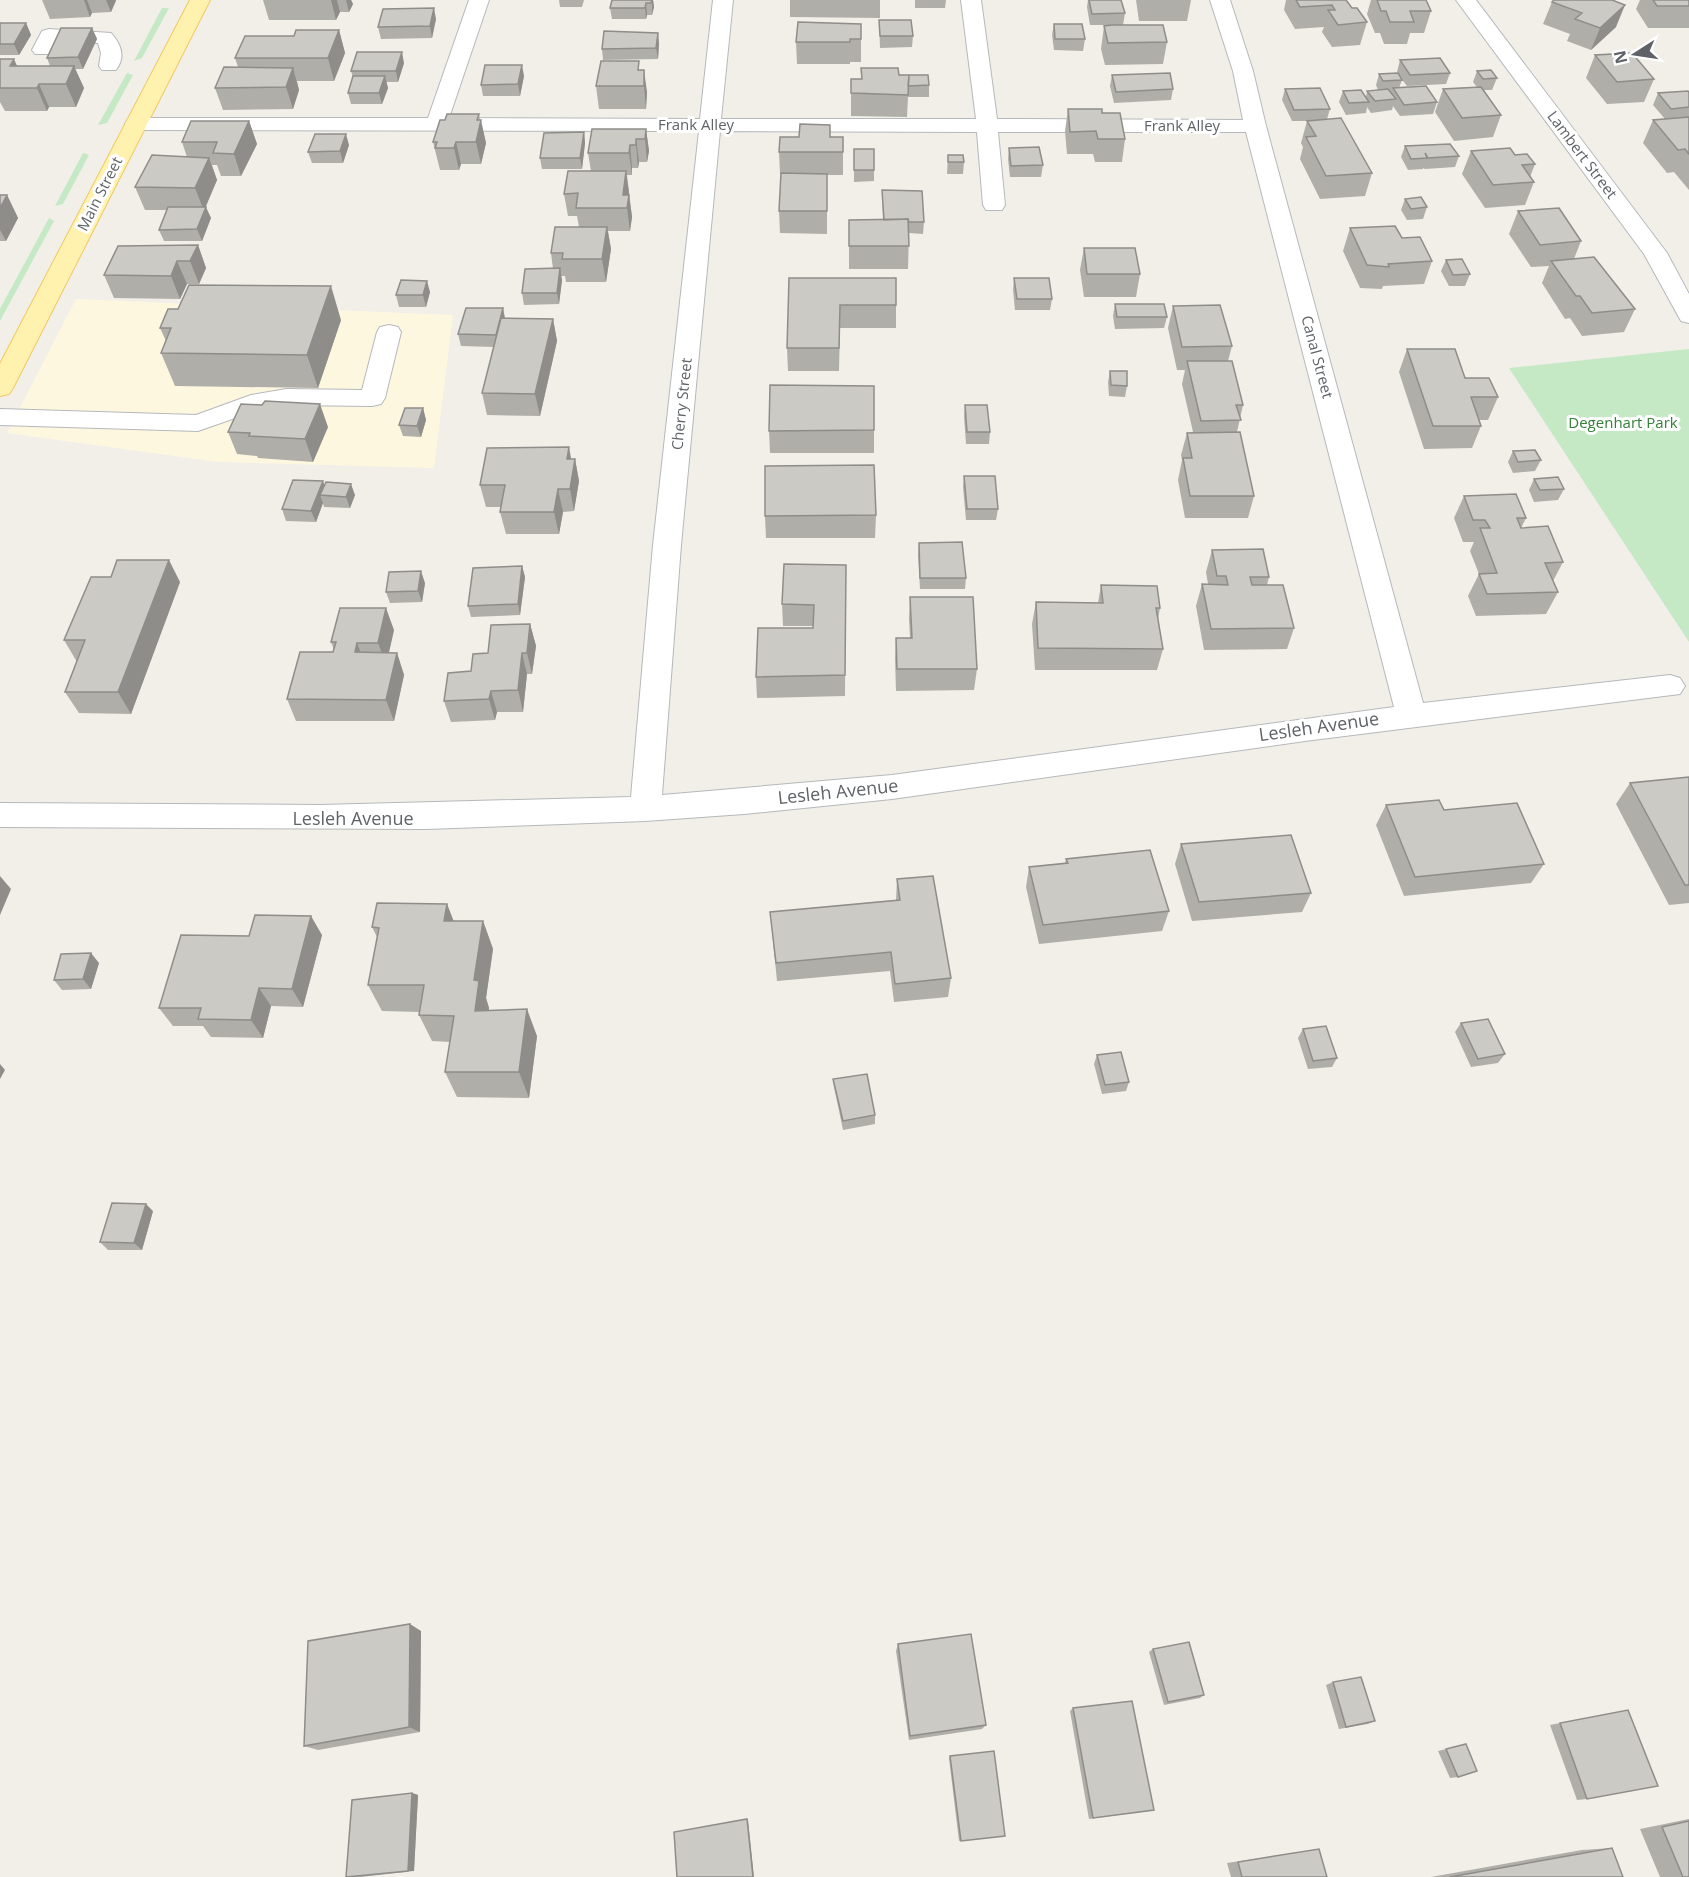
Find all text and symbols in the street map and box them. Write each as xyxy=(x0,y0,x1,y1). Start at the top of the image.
north arrow xyxy=(1605,24,1665,84)
text: N xyxy=(1608,48,1632,66)
street label: Lambert Street xyxy=(1543,106,1622,202)
street label: Frank Alley xyxy=(658,114,735,134)
street label: Frank Alley xyxy=(1144,115,1221,135)
street label: Main Street xyxy=(72,153,126,234)
street label: Canal Street xyxy=(1297,313,1339,400)
street label: Cherry Street xyxy=(666,357,696,451)
park label: Degenhart Park xyxy=(1568,412,1678,432)
street label: Lesleh Avenue xyxy=(1257,706,1381,746)
street label: Lesleh Avenue xyxy=(776,773,899,809)
street label: Lesleh Avenue xyxy=(292,806,414,830)

